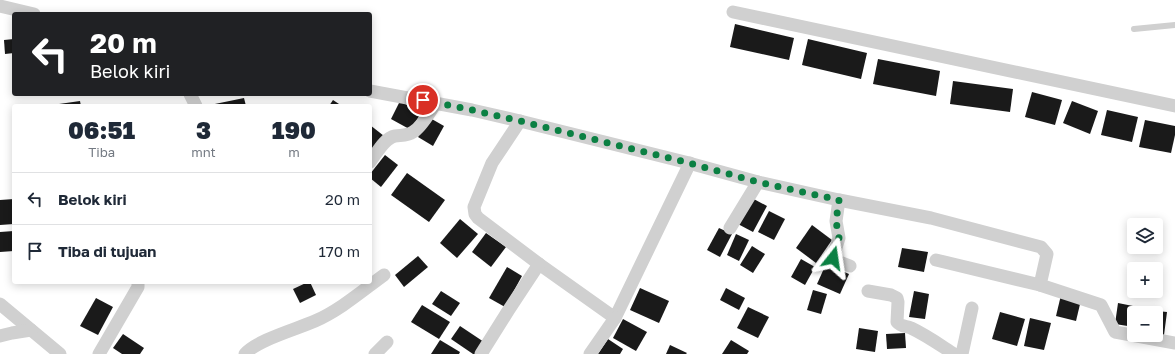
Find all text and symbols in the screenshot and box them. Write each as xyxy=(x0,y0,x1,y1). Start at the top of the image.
text: 20 m xyxy=(90,26,157,59)
icon: left xyxy=(24,28,76,80)
text: Belok kiri xyxy=(90,60,170,82)
pin xyxy=(406,83,440,117)
icon: arrive xyxy=(412,89,434,111)
text: 06:51 xyxy=(68,115,135,144)
text: 3 xyxy=(196,115,211,144)
text: 190 xyxy=(272,115,316,144)
text: Tiba xyxy=(88,144,115,160)
text: mnt xyxy=(191,144,216,160)
text: m xyxy=(288,144,300,160)
icon: left xyxy=(24,188,46,210)
text: Belok kiri xyxy=(58,190,127,208)
text: 20 m xyxy=(325,190,360,208)
map controls xyxy=(1127,218,1163,342)
button: layers xyxy=(1127,218,1163,254)
position arrow xyxy=(812,237,854,279)
icon: arrive xyxy=(24,240,46,262)
text: Tiba di tujuan xyxy=(58,242,156,260)
text: 170 m xyxy=(318,242,360,260)
button: + xyxy=(1127,262,1163,298)
button: − xyxy=(1127,306,1163,342)

